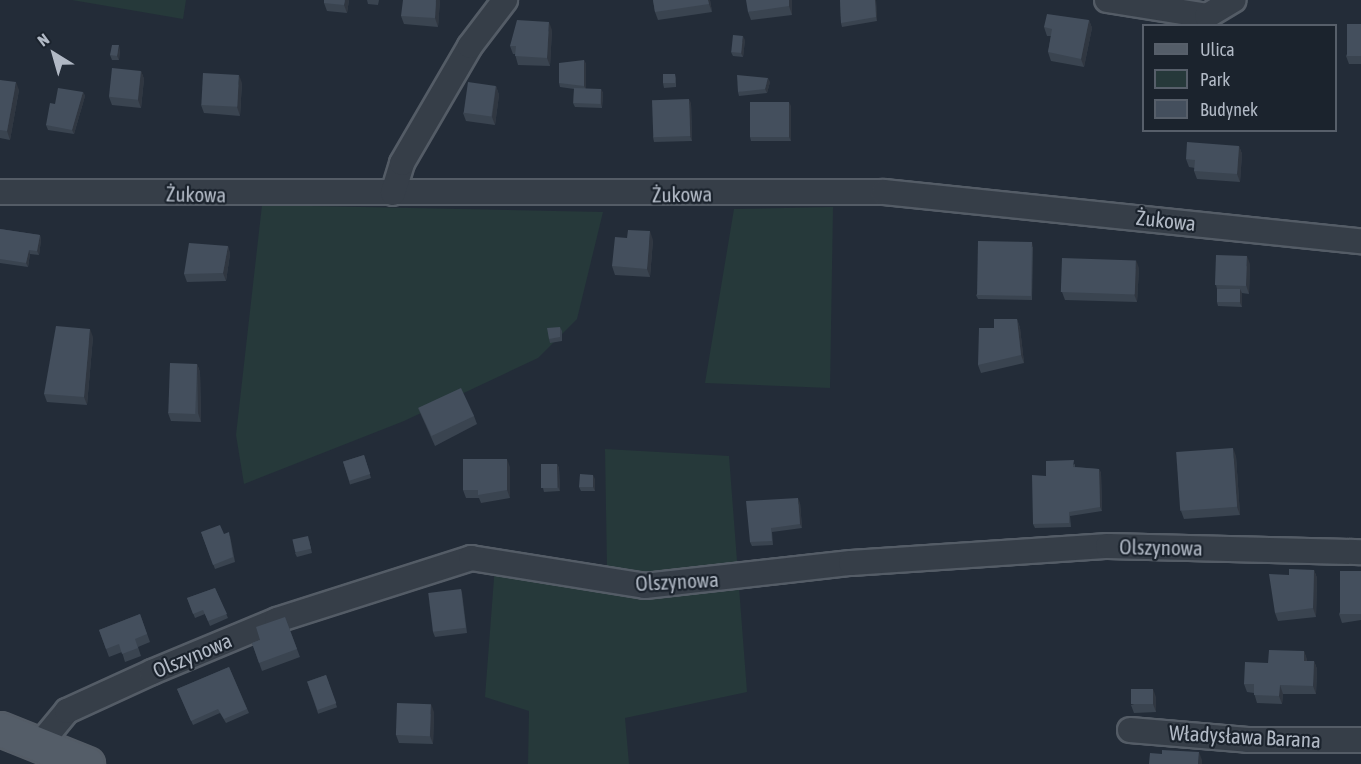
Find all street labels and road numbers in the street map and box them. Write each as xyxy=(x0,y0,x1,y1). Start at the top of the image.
street label: Żukowa xyxy=(166,181,226,207)
street label: Żukowa xyxy=(652,181,712,207)
street label: Żukowa xyxy=(1135,204,1197,236)
street label: Olszynowa xyxy=(1119,534,1203,560)
street label: Olszynowa xyxy=(635,566,719,596)
street label: Olszynowa xyxy=(149,627,235,683)
street label: Władysława Barana xyxy=(1168,719,1322,753)

